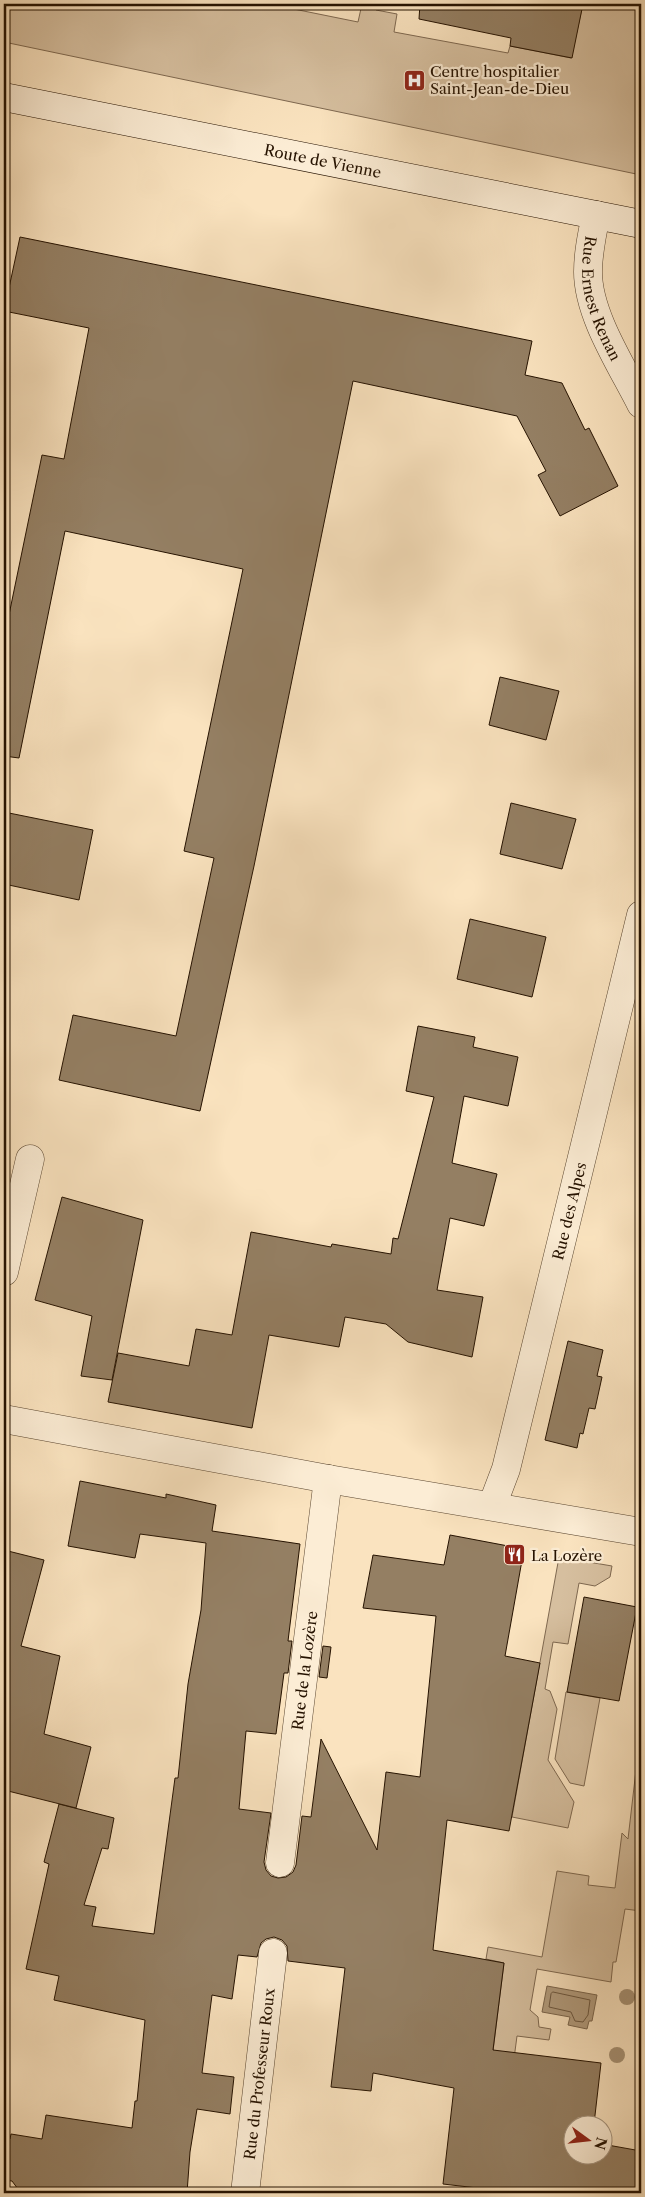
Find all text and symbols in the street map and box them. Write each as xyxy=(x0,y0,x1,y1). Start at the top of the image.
place label: Centre hospitalier Saint-Jean-de-Dieu xyxy=(430,62,569,98)
hospital icon: Centre hospitalier Saint-Jean-de-Dieu xyxy=(402,68,426,92)
street label: Route de Vienne xyxy=(263,140,383,181)
street label: Rue Ernest Renan xyxy=(578,235,626,364)
street label: Rue des Alpes xyxy=(548,1160,590,1262)
restaurant icon: La Lozère xyxy=(503,1543,527,1567)
place label: La Lozère xyxy=(531,1546,602,1565)
street label: Rue de la Lozère xyxy=(287,1610,321,1731)
street label: Rue du Professeur Roux xyxy=(239,1987,278,2161)
north arrow xyxy=(562,2114,612,2164)
text: N xyxy=(590,2135,611,2152)

